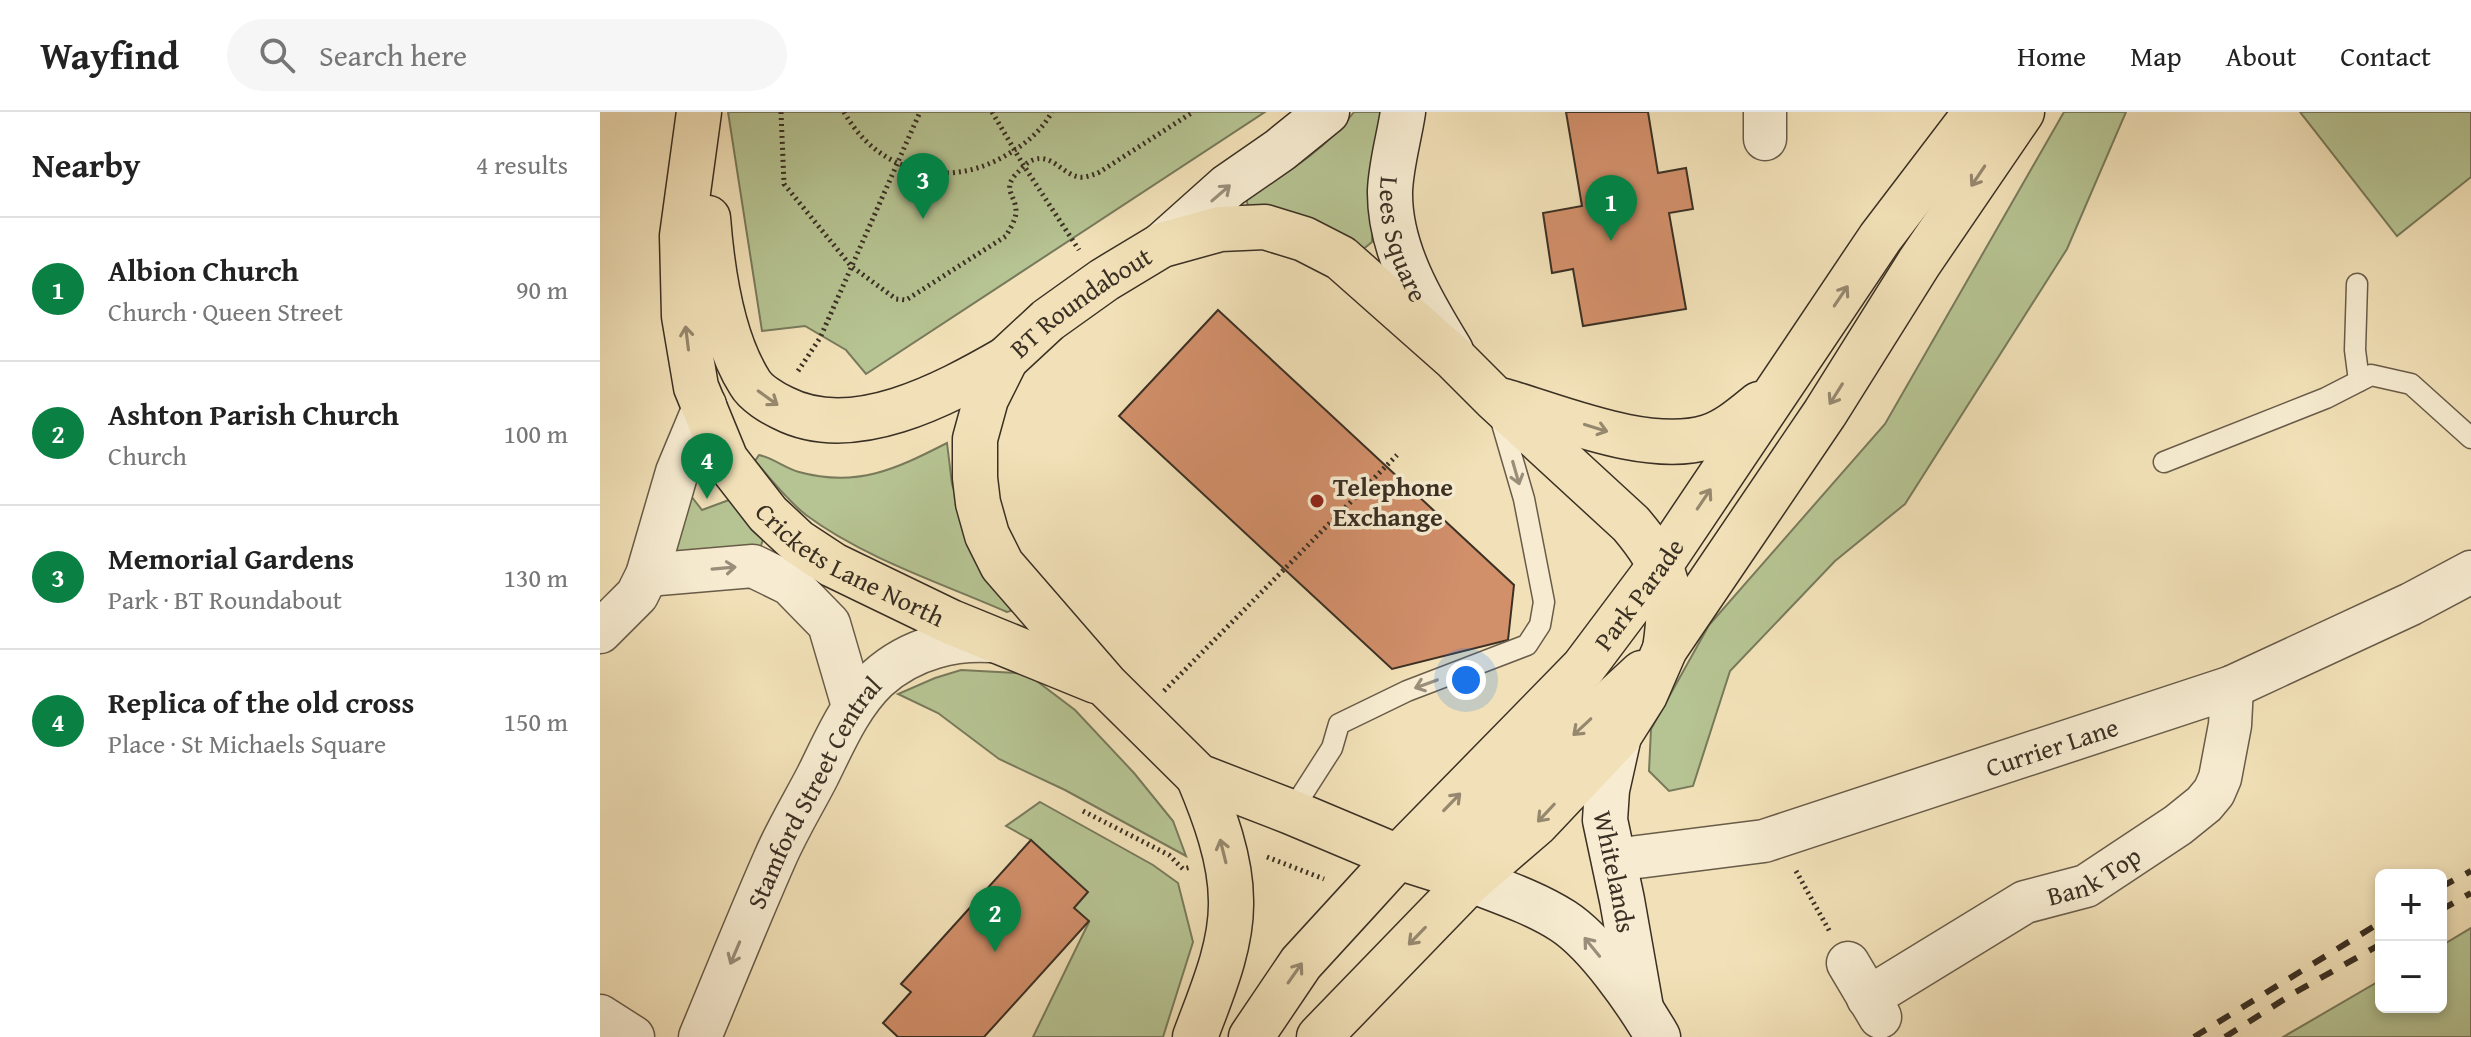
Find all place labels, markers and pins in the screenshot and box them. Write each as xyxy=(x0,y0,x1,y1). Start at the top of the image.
pin: 3 xyxy=(897,153,949,219)
pin: 1 xyxy=(1585,175,1637,241)
pin: 4 xyxy=(681,433,733,499)
place label: Telephone Exchange xyxy=(1333,467,1453,536)
marker: Telephone Exchange xyxy=(1308,492,1326,510)
pin: 2 xyxy=(969,886,1021,952)

